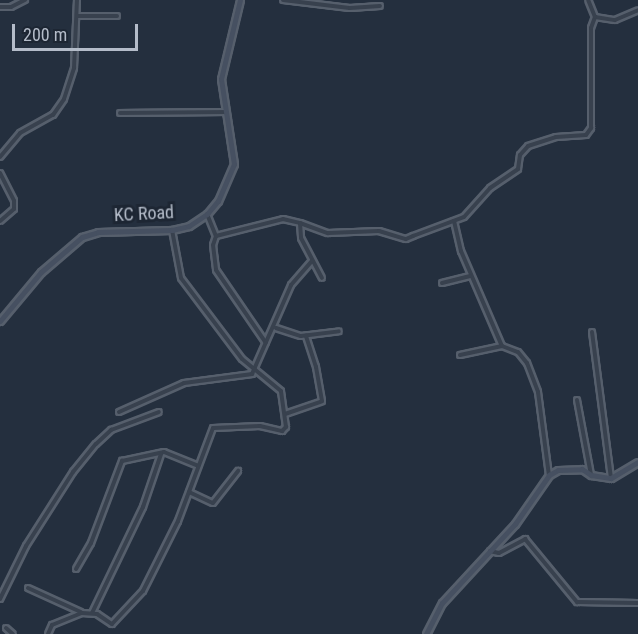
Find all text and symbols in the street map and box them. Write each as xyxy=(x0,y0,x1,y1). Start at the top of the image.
scale bar xyxy=(15,12,141,50)
text: 200 m xyxy=(23,24,67,45)
street label: KC Road xyxy=(113,202,175,226)

